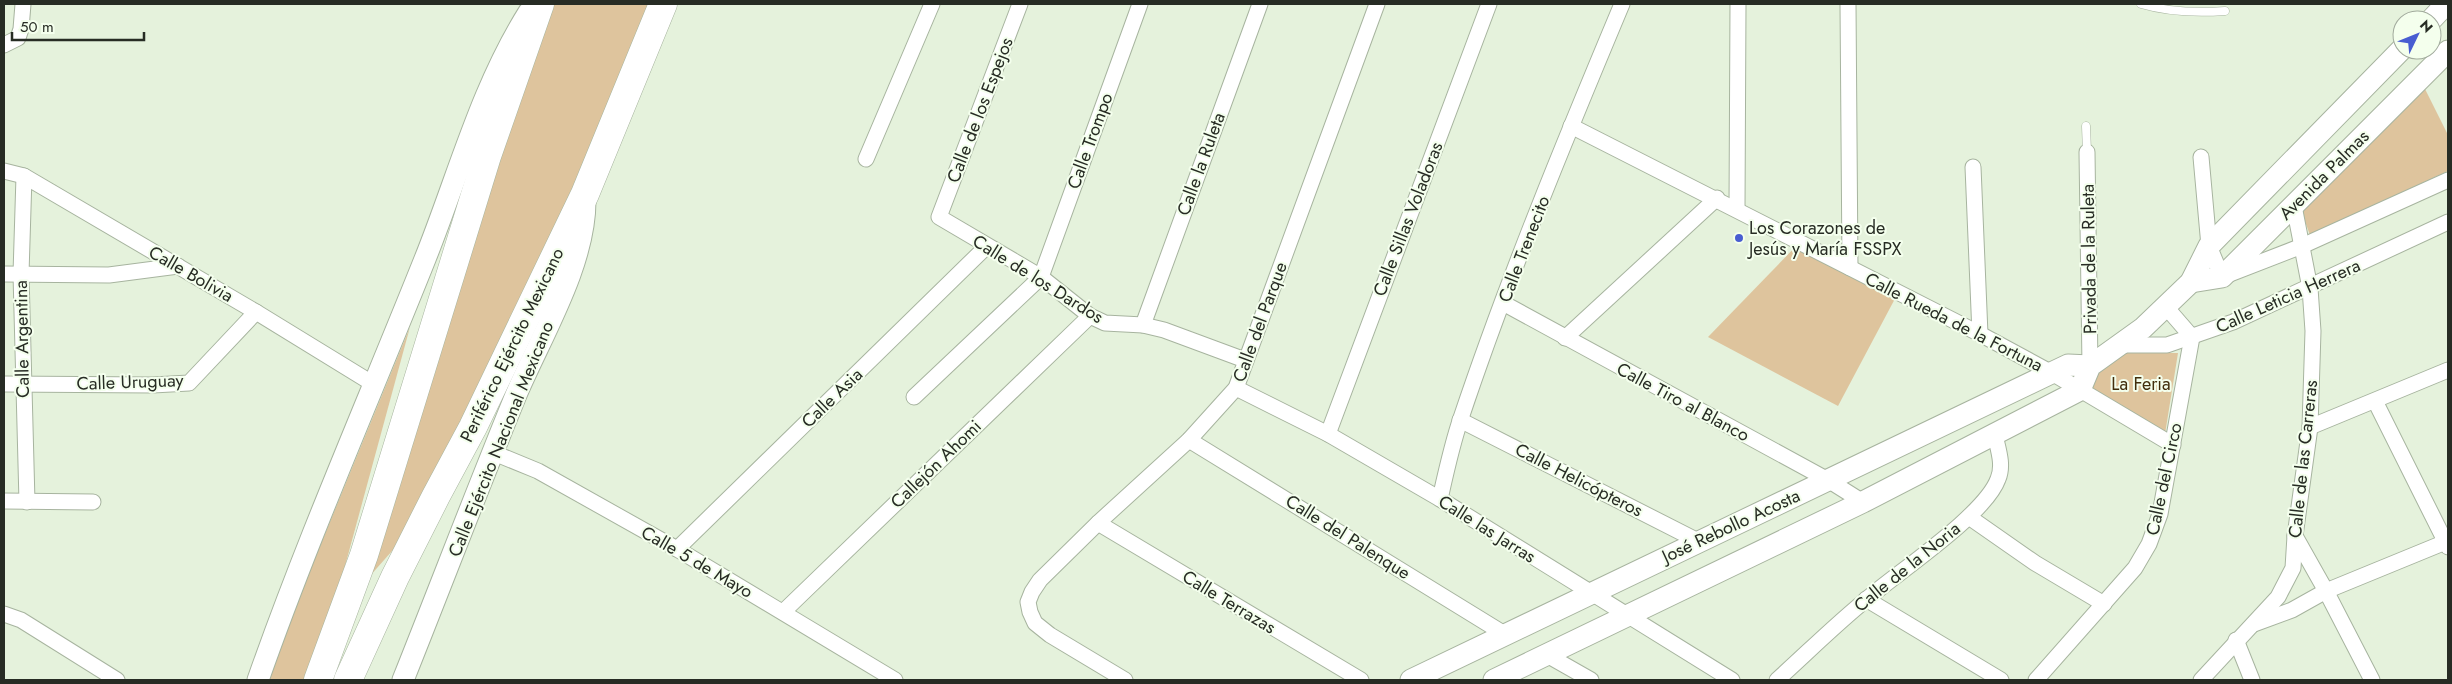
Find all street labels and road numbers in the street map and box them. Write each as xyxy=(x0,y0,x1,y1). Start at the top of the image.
street label: Calle de los Espejos xyxy=(940,34,1020,186)
street label: Calle Trompo xyxy=(1061,89,1119,193)
street label: Calle la Ruleta xyxy=(1170,109,1232,219)
street label: Avenida Palmas xyxy=(2273,124,2375,226)
street label: Calle Sillas Voladoras xyxy=(1367,138,1449,300)
street label: Privada de la Ruleta xyxy=(2075,184,2103,334)
street label: Calle Trenecito xyxy=(1492,192,1556,306)
street label: Calle de los Dardos xyxy=(968,228,1108,330)
street label: Calle Bolivia xyxy=(144,239,238,309)
street label: Periférico Ejército Mexicano xyxy=(454,243,571,447)
street label: Calle Leticia Herrera xyxy=(2211,252,2365,340)
street label: Calle del Parque xyxy=(1226,258,1294,386)
street label: Calle Rueda de la Fortuna xyxy=(1861,266,2047,378)
street label: Calle Argentina xyxy=(8,280,36,398)
street label: Calle Ejército Nacional Mexicano xyxy=(442,317,560,561)
street label: Calle Tiro al Blanco xyxy=(1612,356,1754,448)
street label: Calle Asia xyxy=(795,362,869,434)
street label: Calle Uruguay xyxy=(76,367,184,397)
street label: Calle de las Carreras xyxy=(2282,379,2324,539)
street label: Callejón Ahomi xyxy=(885,414,987,514)
street label: Calle del Circo xyxy=(2139,420,2189,538)
street label: Calle Helicópteros xyxy=(1511,437,1647,523)
street label: José Rebollo Acosta xyxy=(1656,483,1804,570)
street label: Calle del Palenque xyxy=(1281,488,1415,586)
street label: Calle las Jarras xyxy=(1433,489,1541,569)
street label: Calle de la Noria xyxy=(1848,516,1966,618)
street label: Calle 5 de Mayo xyxy=(636,519,758,605)
street label: Calle Terrazas xyxy=(1177,564,1281,640)

